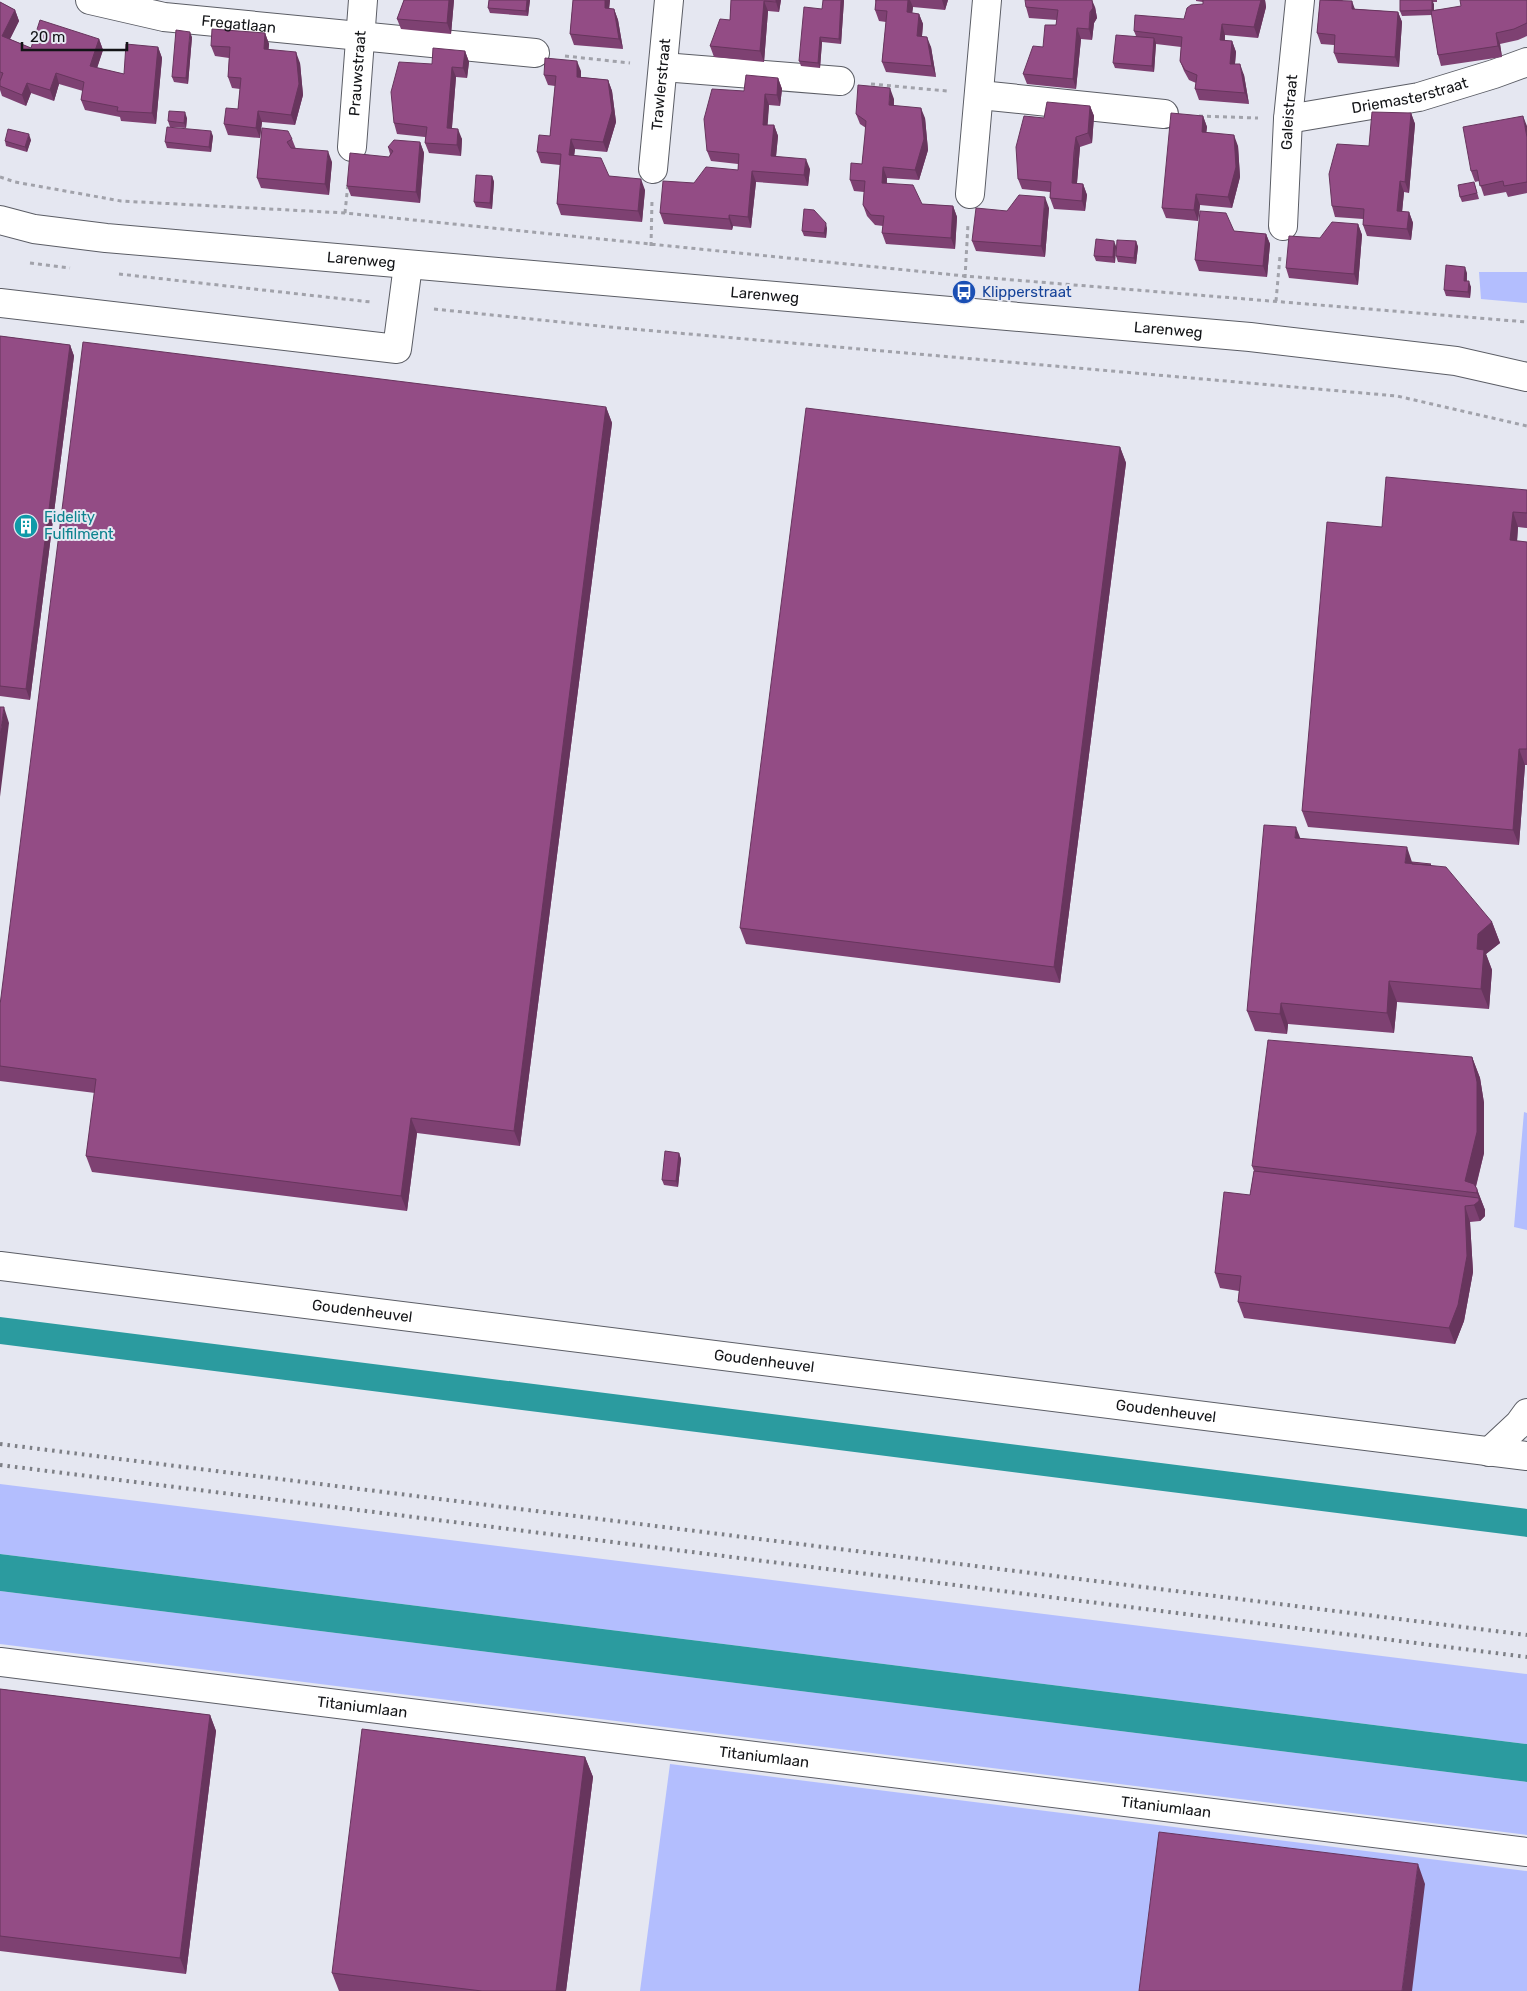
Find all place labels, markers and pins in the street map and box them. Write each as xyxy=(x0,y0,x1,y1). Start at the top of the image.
bus stop icon: Klipperstraat xyxy=(951,279,977,305)
place label: Klipperstraat xyxy=(982,283,1072,301)
place label: Fidelity Fulfilment xyxy=(44,508,114,543)
building icon: Fidelity Fulfilment xyxy=(13,513,39,539)

